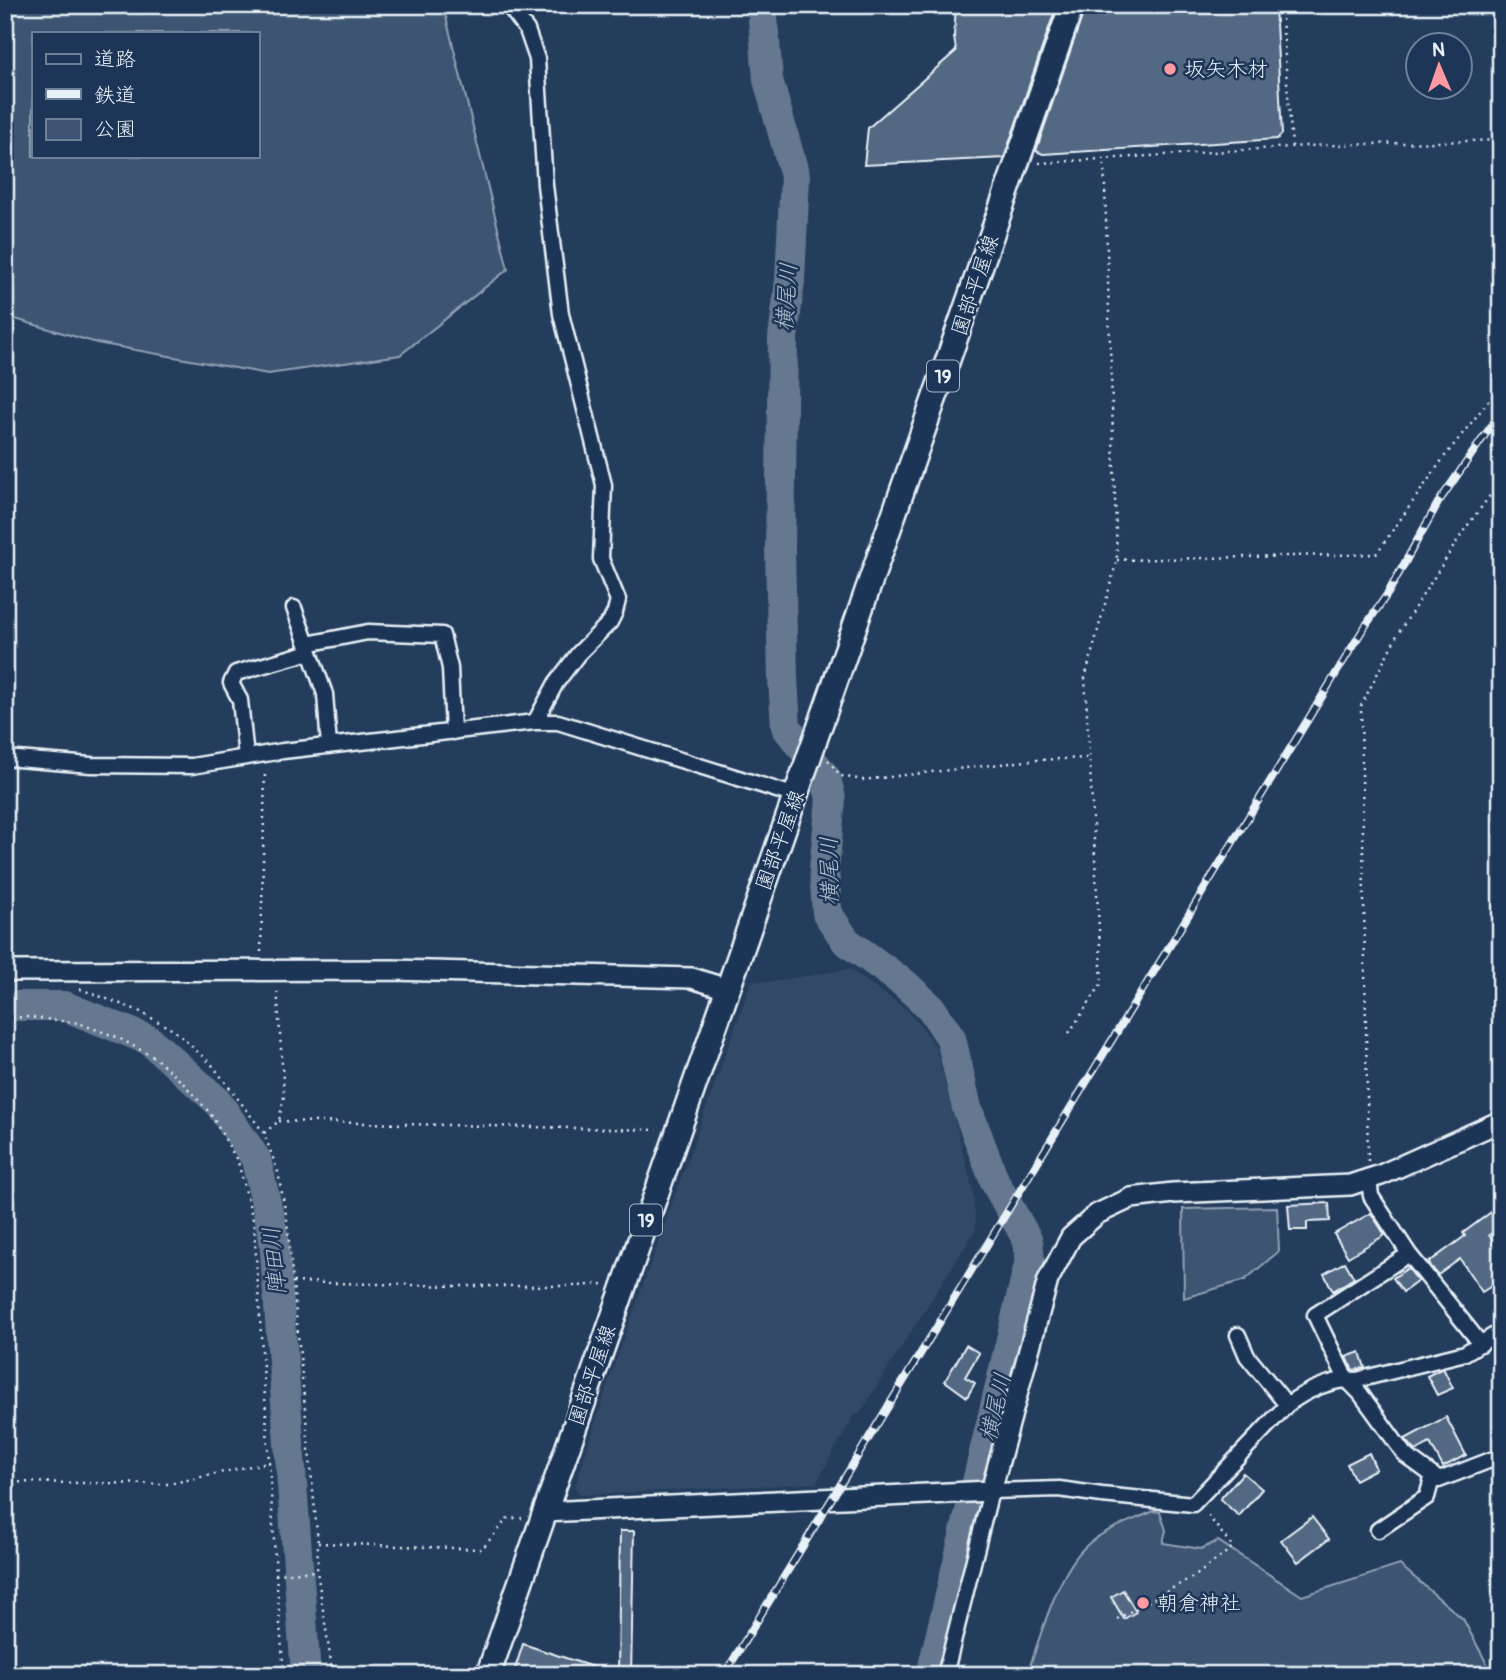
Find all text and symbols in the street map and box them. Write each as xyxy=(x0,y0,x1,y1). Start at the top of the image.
legend xyxy=(32,32,259,158)
north arrow xyxy=(1404,32,1474,102)
text: N xyxy=(1432,38,1445,62)
text: 道路 xyxy=(94,46,136,73)
place label: 坂矢木材 xyxy=(1184,56,1268,83)
marker: 坂矢木材 xyxy=(1162,61,1178,77)
text: 鉄道 xyxy=(94,82,136,109)
text: 公園 xyxy=(94,116,136,143)
street label: 園部平屋線 xyxy=(946,231,1005,339)
water label: 横尾川 xyxy=(770,262,803,332)
road number: 19 xyxy=(927,360,959,392)
street label: 園部平屋線 xyxy=(750,786,811,894)
water label: 横尾川 xyxy=(814,836,845,906)
road number: 19 xyxy=(630,1204,662,1236)
water label: 陣田川 xyxy=(256,1225,293,1297)
street label: 園部平屋線 xyxy=(563,1321,622,1429)
water label: 横尾川 xyxy=(974,1370,1017,1444)
place label: 朝倉神社 xyxy=(1157,1590,1241,1617)
marker: 朝倉神社 xyxy=(1135,1595,1151,1611)

